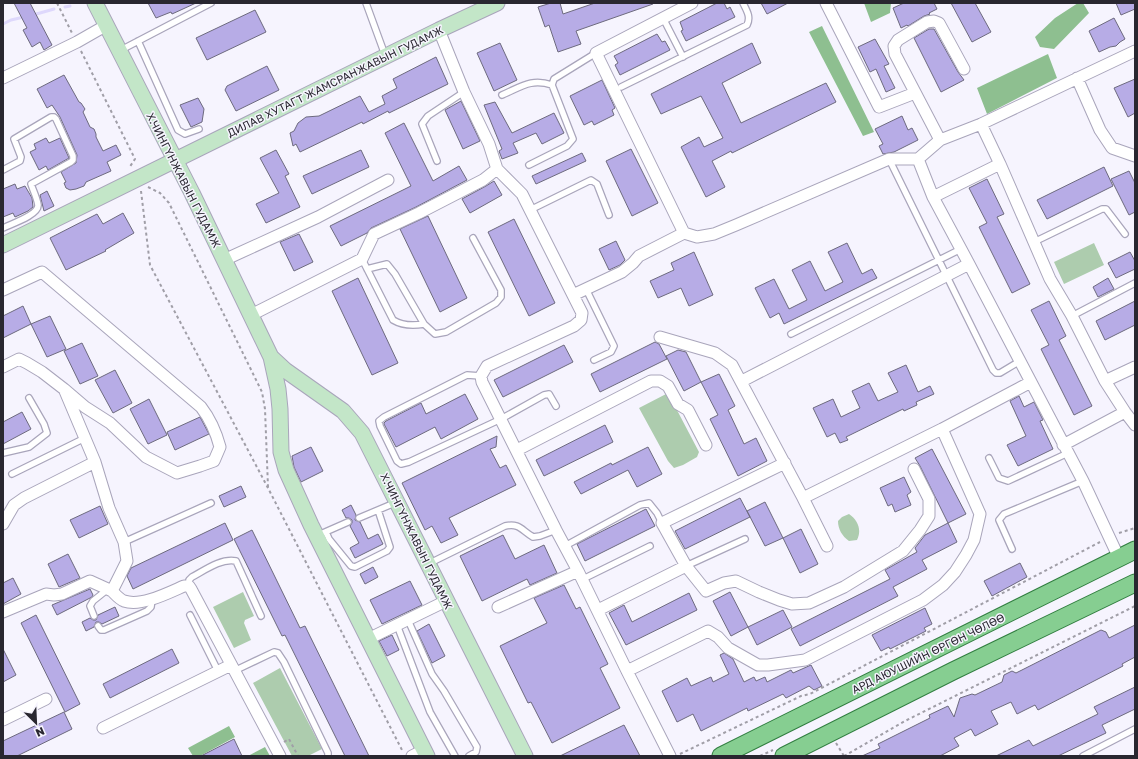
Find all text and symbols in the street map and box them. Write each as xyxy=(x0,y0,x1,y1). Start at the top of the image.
street label: ДИЛАВ ХУТАГТ ЖАМСРАНЖАВЫН ГУДАМЖ xyxy=(225,23,446,139)
street label: Х.ЧИНГҮНЖАВЫН ГУДАМЖ xyxy=(144,110,224,250)
street label: Х.ЧИНГҮНЖАВЫН ГУДАМЖ xyxy=(378,471,456,612)
street label: АРД АЮУШИЙН ӨРГӨН ЧӨЛӨӨ xyxy=(850,610,1006,696)
north arrow xyxy=(16,703,56,743)
text: N xyxy=(34,725,47,740)

